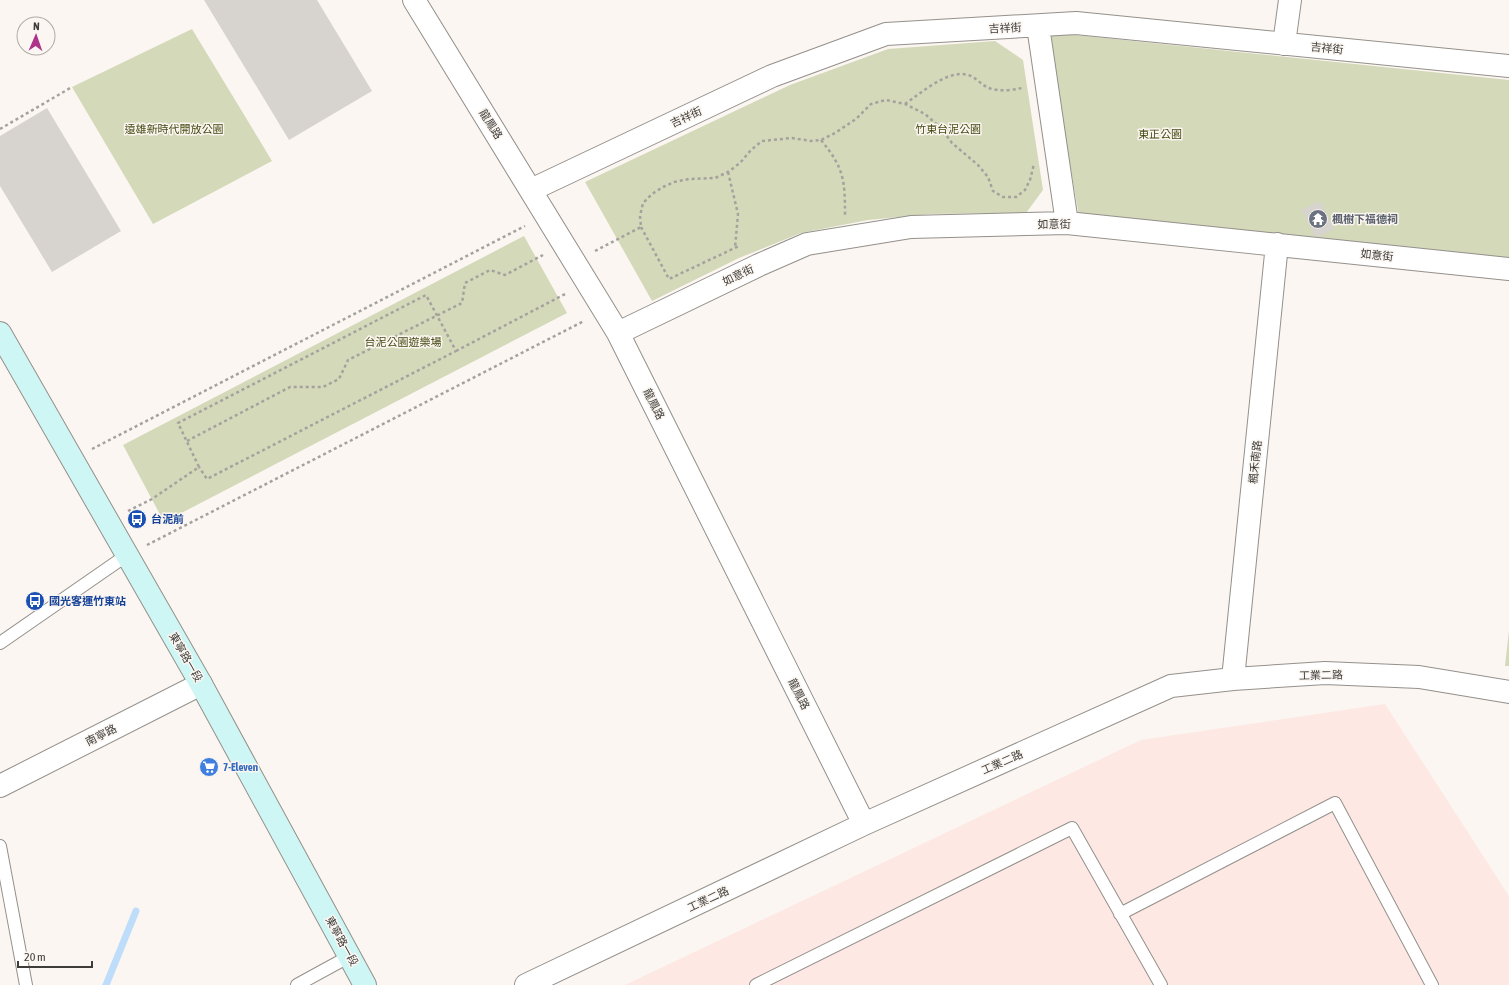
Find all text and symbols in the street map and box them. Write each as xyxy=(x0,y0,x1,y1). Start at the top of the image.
north arrow xyxy=(16,16,56,56)
text: N xyxy=(33,20,40,32)
street label: 吉祥街 xyxy=(988,21,1022,35)
street label: 吉祥街 xyxy=(1310,40,1344,56)
street label: 吉祥街 xyxy=(669,105,703,129)
street label: 龍鳳路 xyxy=(477,107,505,141)
park label: 遠雄新時代開放公園 xyxy=(125,123,224,135)
park label: 竹東台泥公園 xyxy=(915,123,981,135)
park label: 東正公園 xyxy=(1138,128,1182,140)
temple icon: 楓樹下福德祠 xyxy=(1307,208,1329,230)
place label: 楓樹下福德祠 xyxy=(1332,213,1398,225)
street label: 如意街 xyxy=(1038,218,1071,230)
street label: 如意街 xyxy=(1360,247,1394,263)
street label: 如意街 xyxy=(721,262,755,288)
park label: 台泥公園遊樂場 xyxy=(365,336,442,348)
street label: 龍鳳路 xyxy=(641,387,667,421)
street label: 楓禾南路 xyxy=(1247,439,1263,485)
bus stop icon: 台泥前 xyxy=(126,508,148,530)
place label: 台泥前 xyxy=(151,513,184,525)
bus stop icon: 國光客運竹東站 xyxy=(24,590,46,612)
place label: 國光客運竹東站 xyxy=(49,595,126,607)
street label: 東寧路一段 xyxy=(167,630,205,684)
street label: 工業二路 xyxy=(1299,669,1343,681)
street label: 龍鳳路 xyxy=(786,677,812,711)
street label: 南寧路 xyxy=(84,722,118,748)
street label: 工業二路 xyxy=(979,748,1025,776)
supermarket icon: 7-Eleven xyxy=(198,756,220,778)
place label: 7-Eleven xyxy=(223,761,258,773)
street label: 工業二路 xyxy=(686,884,730,914)
street label: 東寧路一段 xyxy=(323,914,361,968)
scale bar xyxy=(18,943,92,969)
text: 20 m xyxy=(24,950,46,964)

